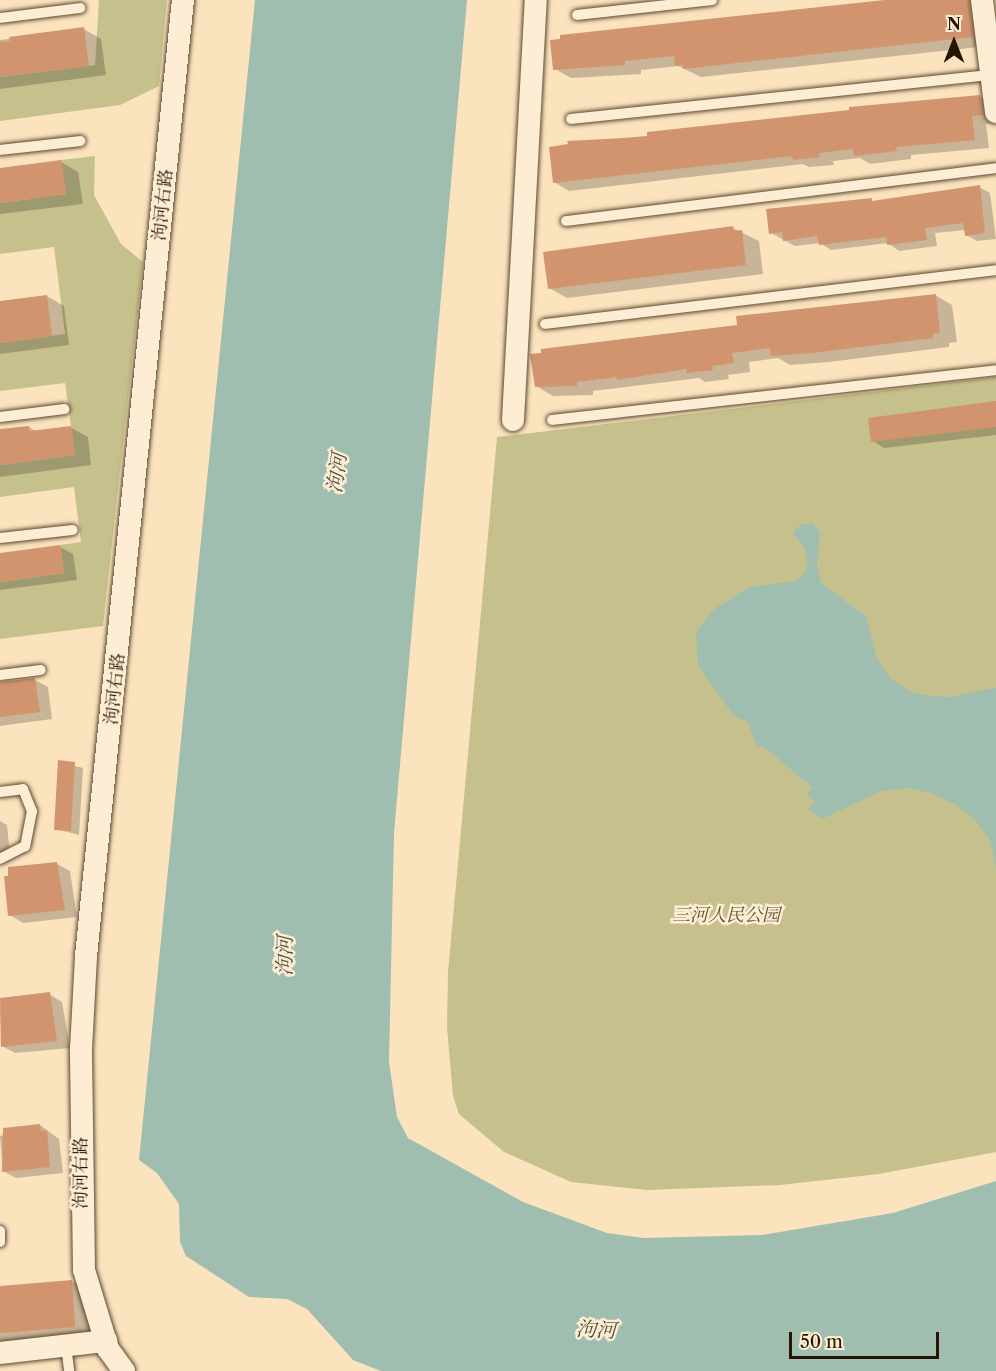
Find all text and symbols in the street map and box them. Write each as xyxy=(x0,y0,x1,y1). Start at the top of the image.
north arrow xyxy=(924,12,984,72)
text: N xyxy=(947,14,961,34)
street label: 泃河右路 xyxy=(148,168,178,242)
water label: 泃河 xyxy=(322,452,352,494)
street label: 泃河右路 xyxy=(100,652,130,726)
park label: 三河人民公园 xyxy=(672,904,780,926)
water label: 泃河 xyxy=(273,936,297,976)
street label: 泃河右路 xyxy=(70,1137,92,1209)
water label: 泃河 xyxy=(575,1317,617,1343)
scale bar xyxy=(792,1320,942,1358)
text: 50 m xyxy=(800,1331,843,1353)

